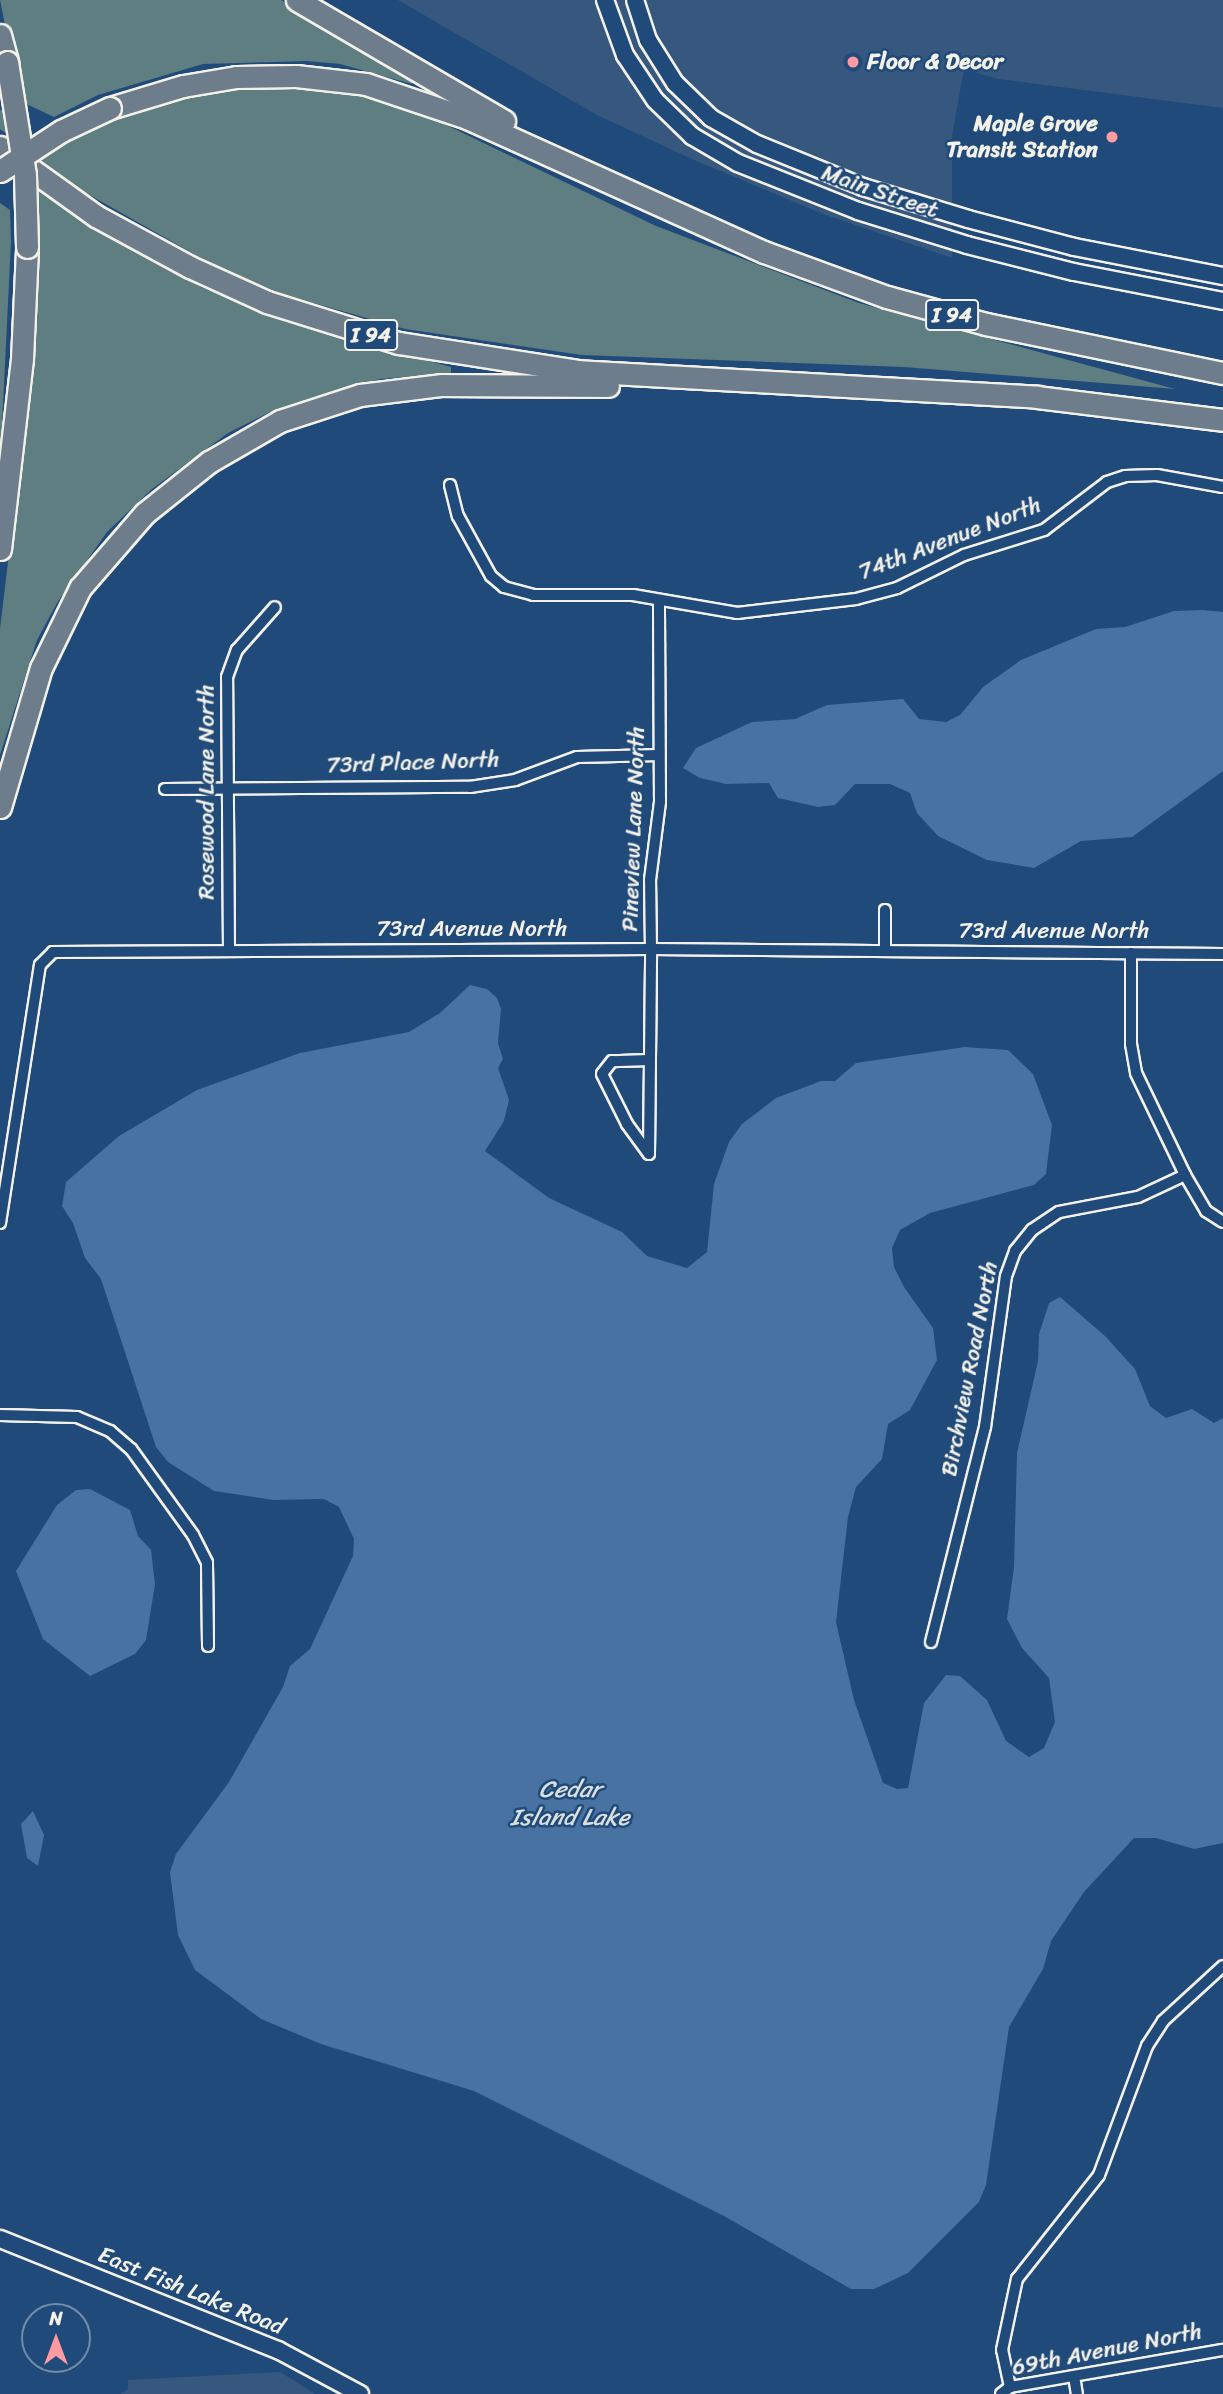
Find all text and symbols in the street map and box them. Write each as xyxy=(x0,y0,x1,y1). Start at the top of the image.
place label: Floor & Decor xyxy=(867,48,1004,76)
marker: Floor & Decor xyxy=(845,54,861,70)
place label: Maple Grove Transit Station xyxy=(946,110,1098,164)
marker: Maple Grove Transit Station xyxy=(1104,129,1120,145)
street label: Main Street xyxy=(818,159,942,225)
road number: I 94 xyxy=(924,298,980,332)
road number: I 94 xyxy=(343,318,399,352)
street label: 74th Avenue North xyxy=(854,491,1046,587)
street label: Rosewood Lane North xyxy=(193,684,221,900)
street label: Pineview Lane North xyxy=(617,725,651,933)
street label: 73rd Place North xyxy=(326,746,500,780)
street label: 73rd Avenue North xyxy=(376,915,568,943)
street label: 73rd Avenue North xyxy=(958,917,1150,945)
street label: Birchview Road North xyxy=(936,1259,1004,1479)
water label: Cedar Island Lake xyxy=(510,1776,630,1832)
street label: East Fish Lake Road xyxy=(93,2241,289,2341)
text: N xyxy=(49,2302,63,2335)
north arrow xyxy=(21,2303,91,2373)
street label: 69th Avenue North xyxy=(1009,2318,1205,2382)

